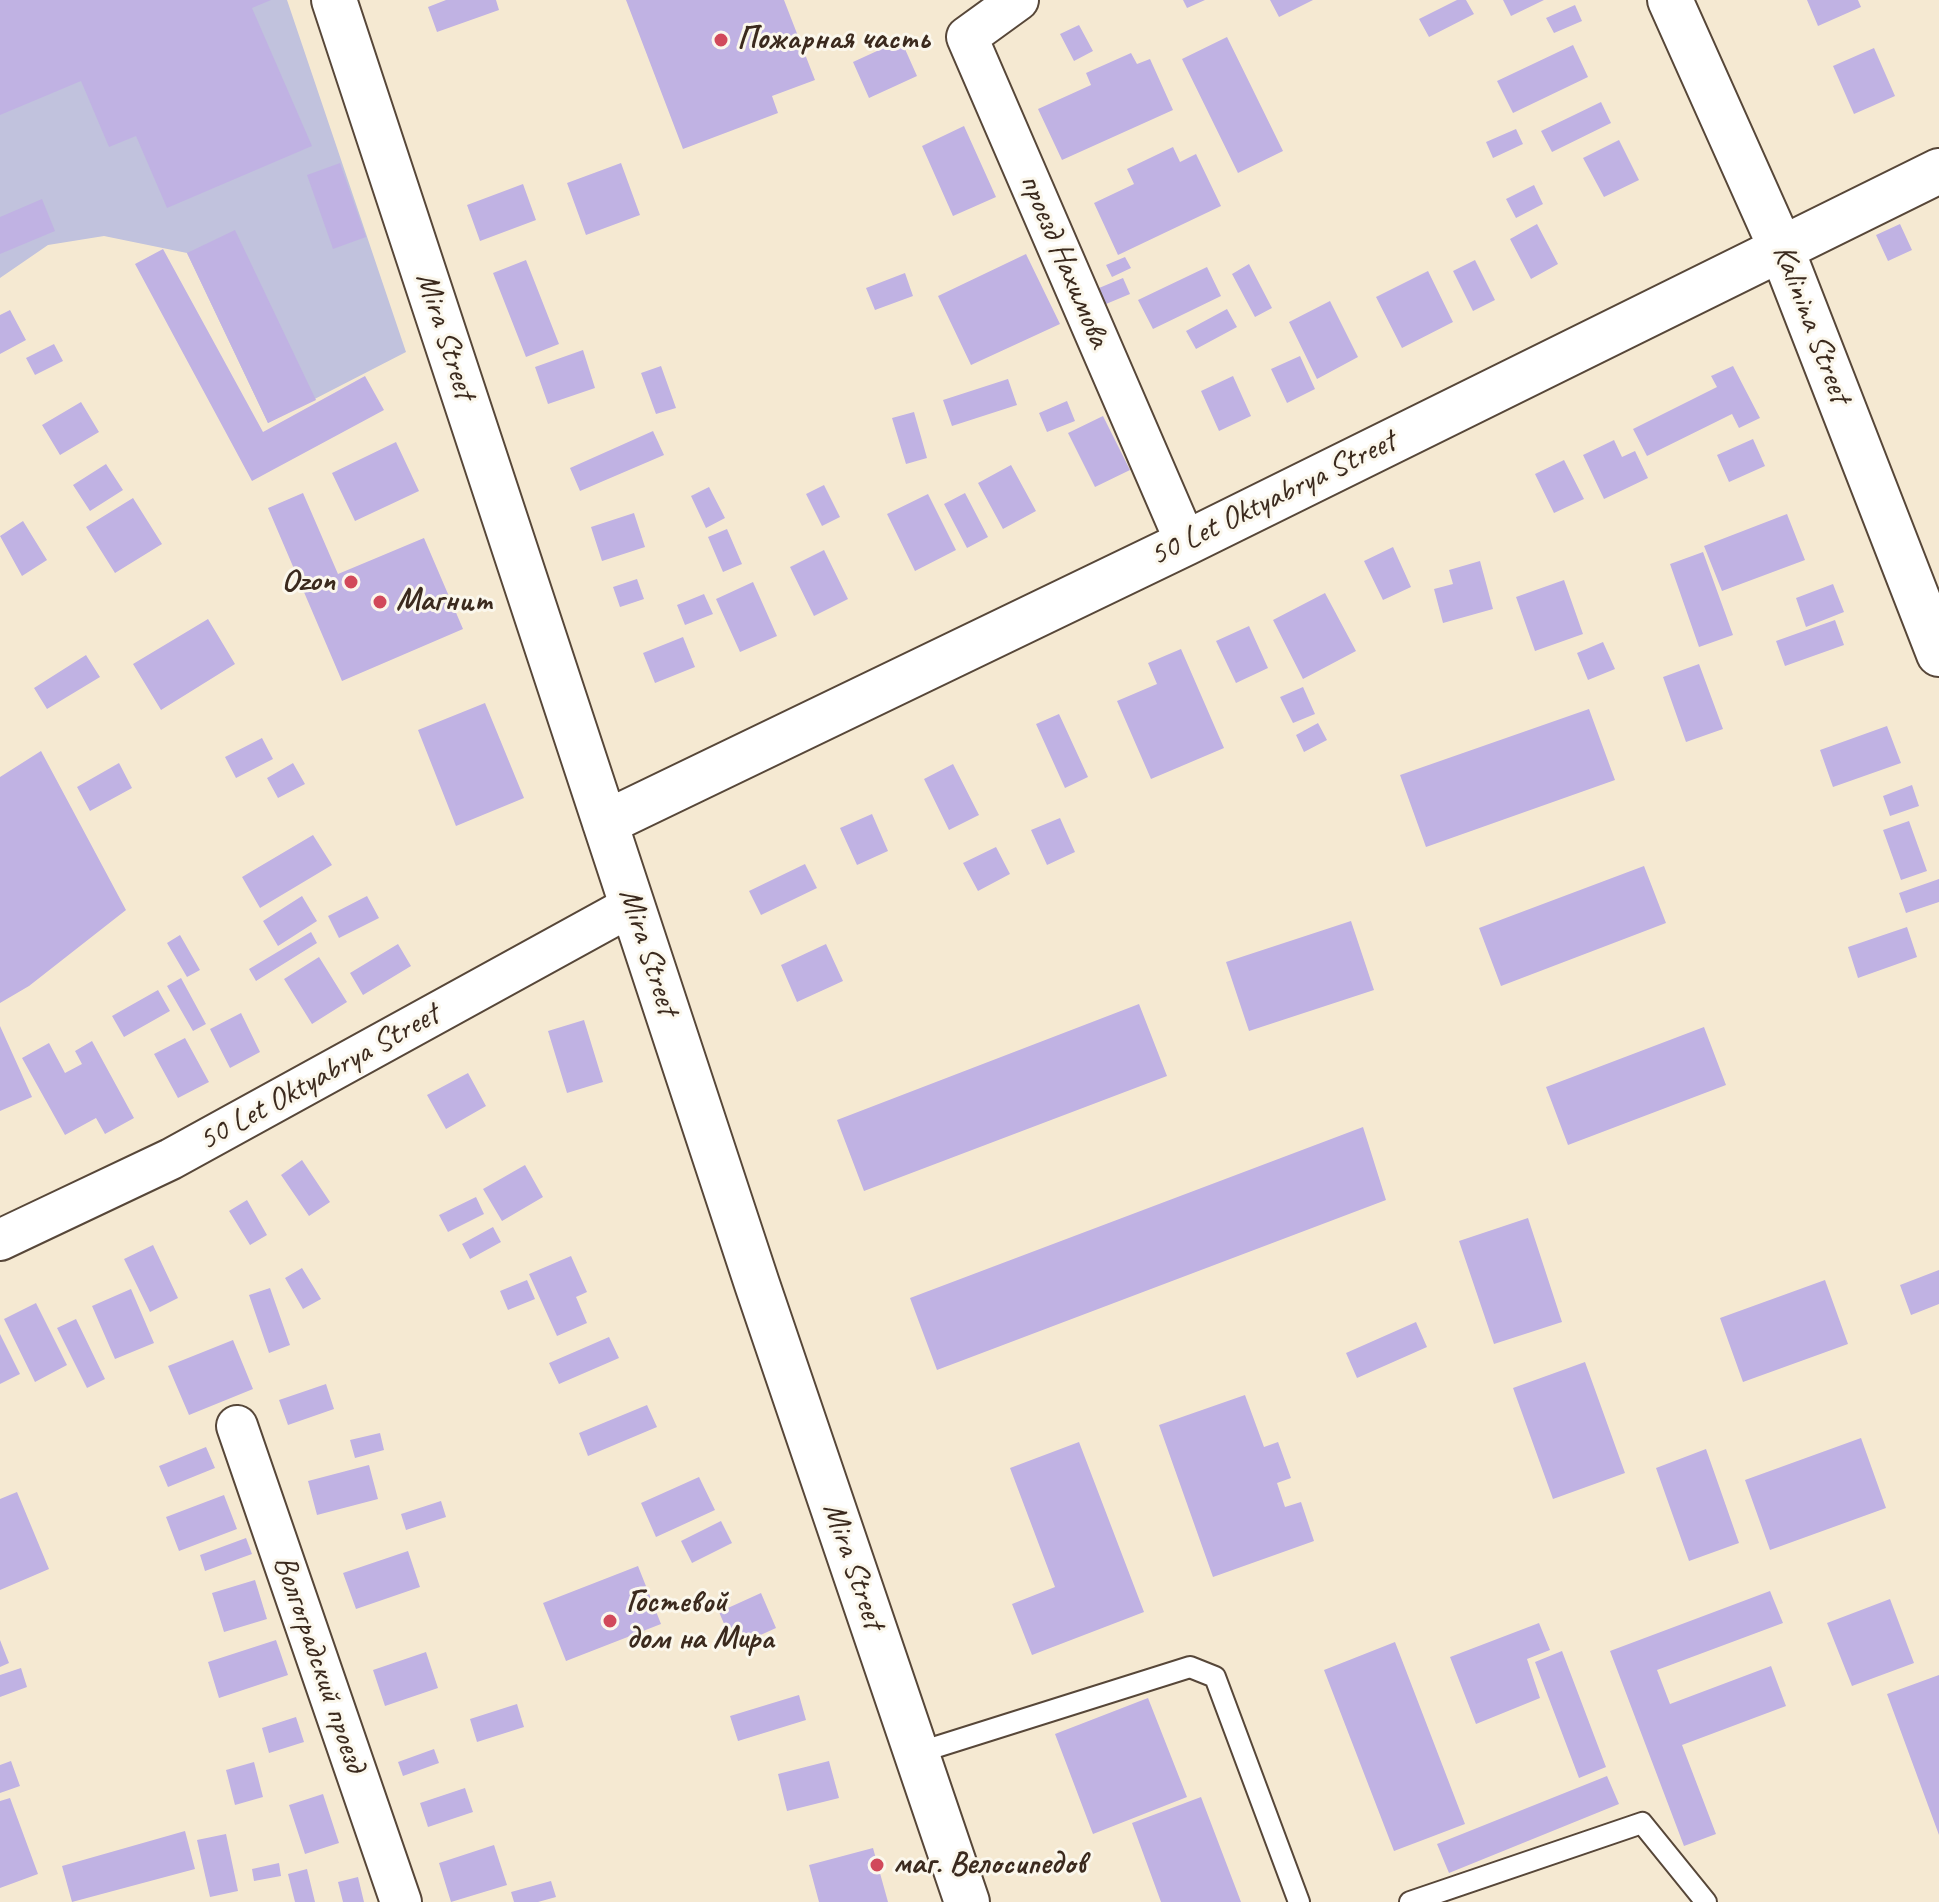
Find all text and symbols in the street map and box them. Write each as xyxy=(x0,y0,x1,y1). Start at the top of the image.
place label: Пожарная часть xyxy=(737,21,929,59)
marker: Пожарная часть xyxy=(712,31,730,49)
street label: проезд Нахимова xyxy=(1010,168,1118,354)
street label: Kalinina Street xyxy=(1763,240,1859,408)
street label: Mira Street xyxy=(406,268,484,404)
street label: 50 Let Oktyabrya Street xyxy=(1144,423,1402,575)
place label: Ozon xyxy=(282,563,335,601)
marker: Ozon xyxy=(342,573,360,591)
place label: Магнит xyxy=(396,583,493,621)
marker: Магнит xyxy=(371,593,389,611)
street label: Mira Street xyxy=(609,884,687,1020)
street label: 50 Let Oktyabrya Street xyxy=(192,996,446,1160)
street label: Mira Street xyxy=(813,1498,893,1634)
street label: Волгоградский проезд xyxy=(264,1551,374,1777)
place label: Гостевой дом на Мира xyxy=(626,1584,774,1659)
marker: Гостевой дом на Мира xyxy=(601,1612,619,1630)
place label: маг. Велосипедов xyxy=(893,1846,1086,1884)
marker: маг. Велосипедов xyxy=(868,1856,886,1874)

